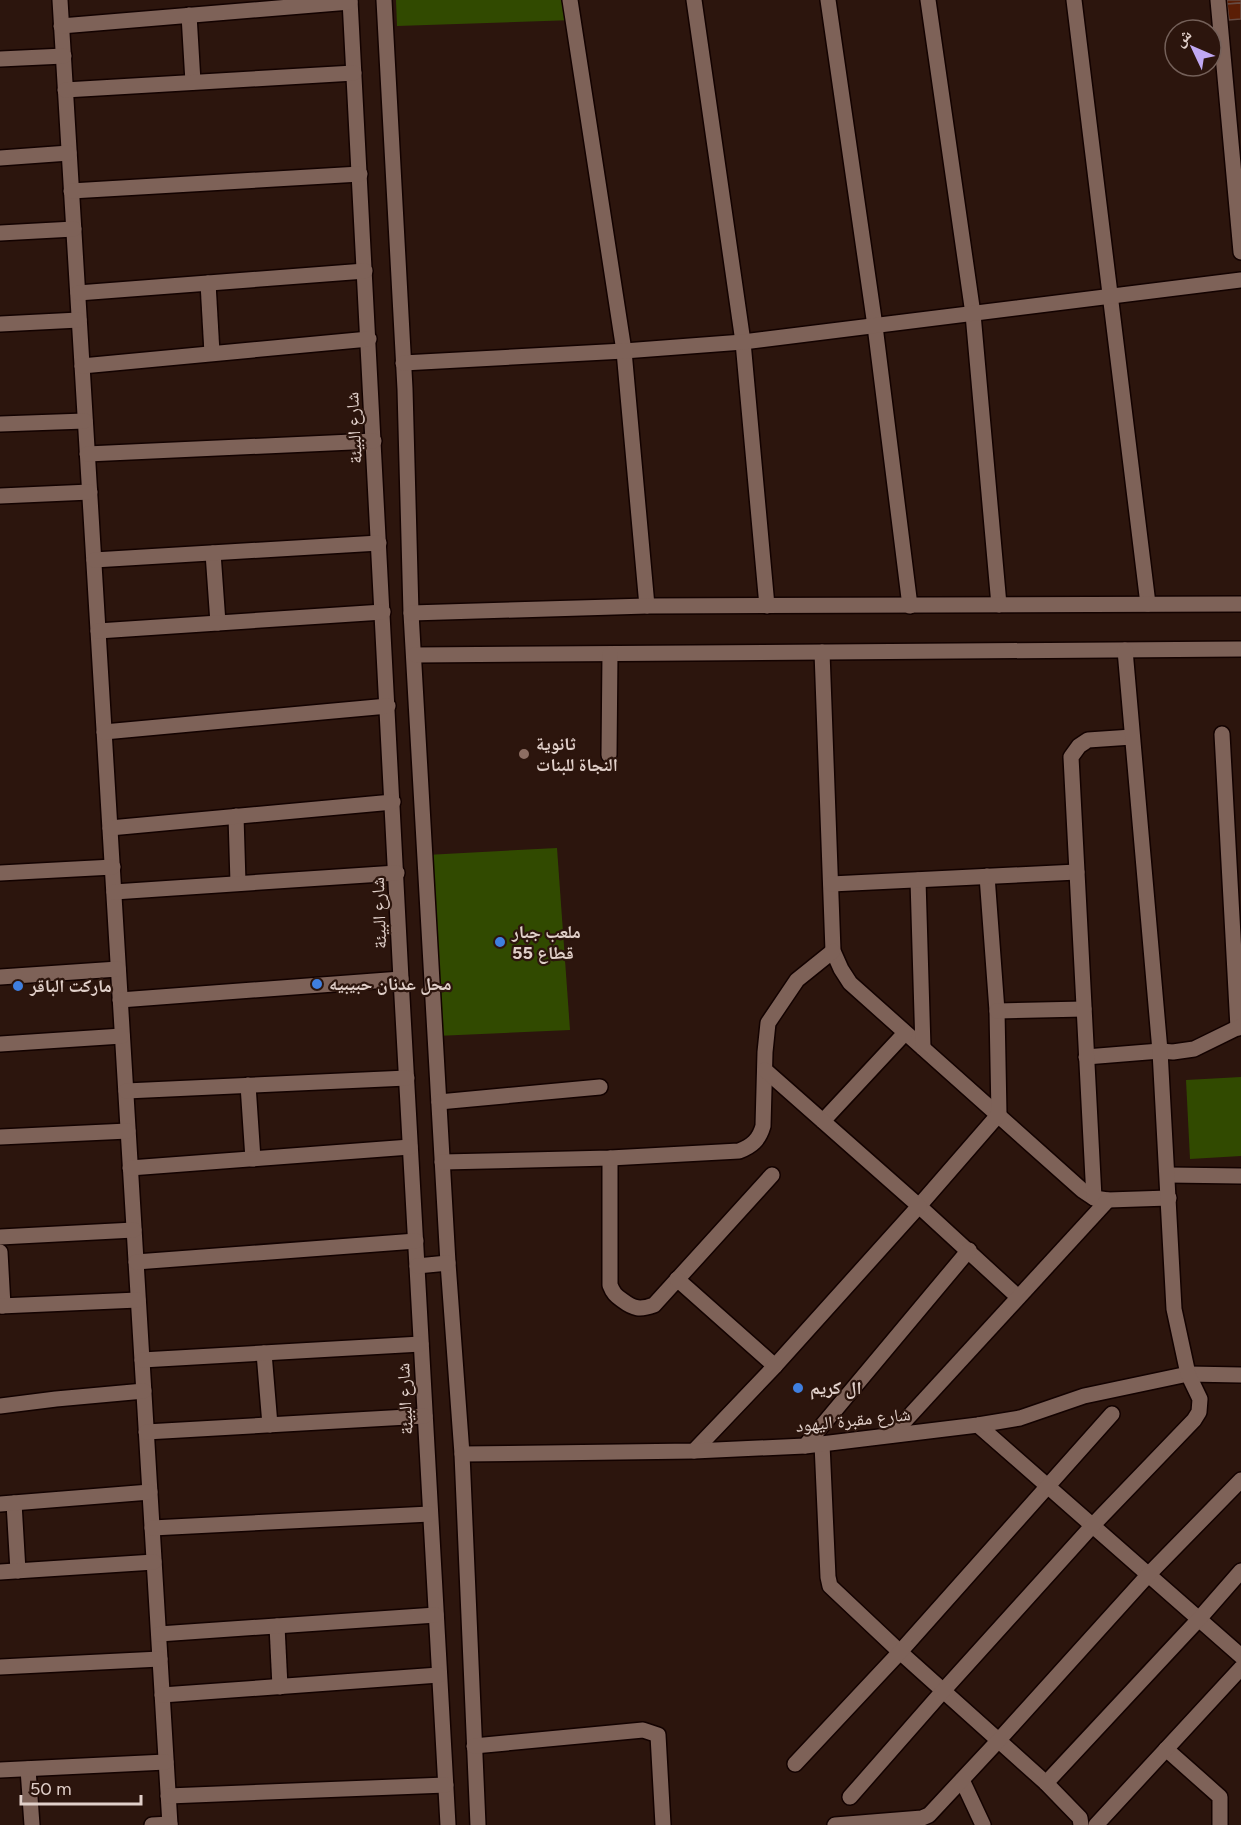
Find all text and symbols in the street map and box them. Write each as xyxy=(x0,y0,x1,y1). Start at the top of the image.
north arrow xyxy=(1163,18,1223,78)
text: ش xyxy=(1170,25,1195,51)
street label: شارع البيئة xyxy=(341,392,367,464)
place label: ثانوية النجاة للبنات xyxy=(536,733,618,776)
marker: ثانوية النجاة للبنات xyxy=(517,747,531,761)
street label: شارع البيئة xyxy=(367,877,391,949)
place label: ملعب جبار قطاع 55 xyxy=(511,921,581,964)
marker: ملعب جبار قطاع 55 xyxy=(493,935,507,949)
place label: محل عدنان حبيبيه xyxy=(329,973,452,995)
place label: ماركت الباقر xyxy=(29,975,112,997)
marker: محل عدنان حبيبيه xyxy=(310,977,324,991)
marker: ماركت الباقر xyxy=(11,979,25,993)
street label: شارع البيئة xyxy=(392,1363,418,1435)
place label: ال كريم xyxy=(810,1377,862,1400)
marker: ال كريم xyxy=(791,1381,805,1395)
street label: شارع مقبرة اليهود xyxy=(794,1403,912,1437)
scale bar xyxy=(21,1768,141,1806)
text: 50 m xyxy=(30,1778,72,1800)

